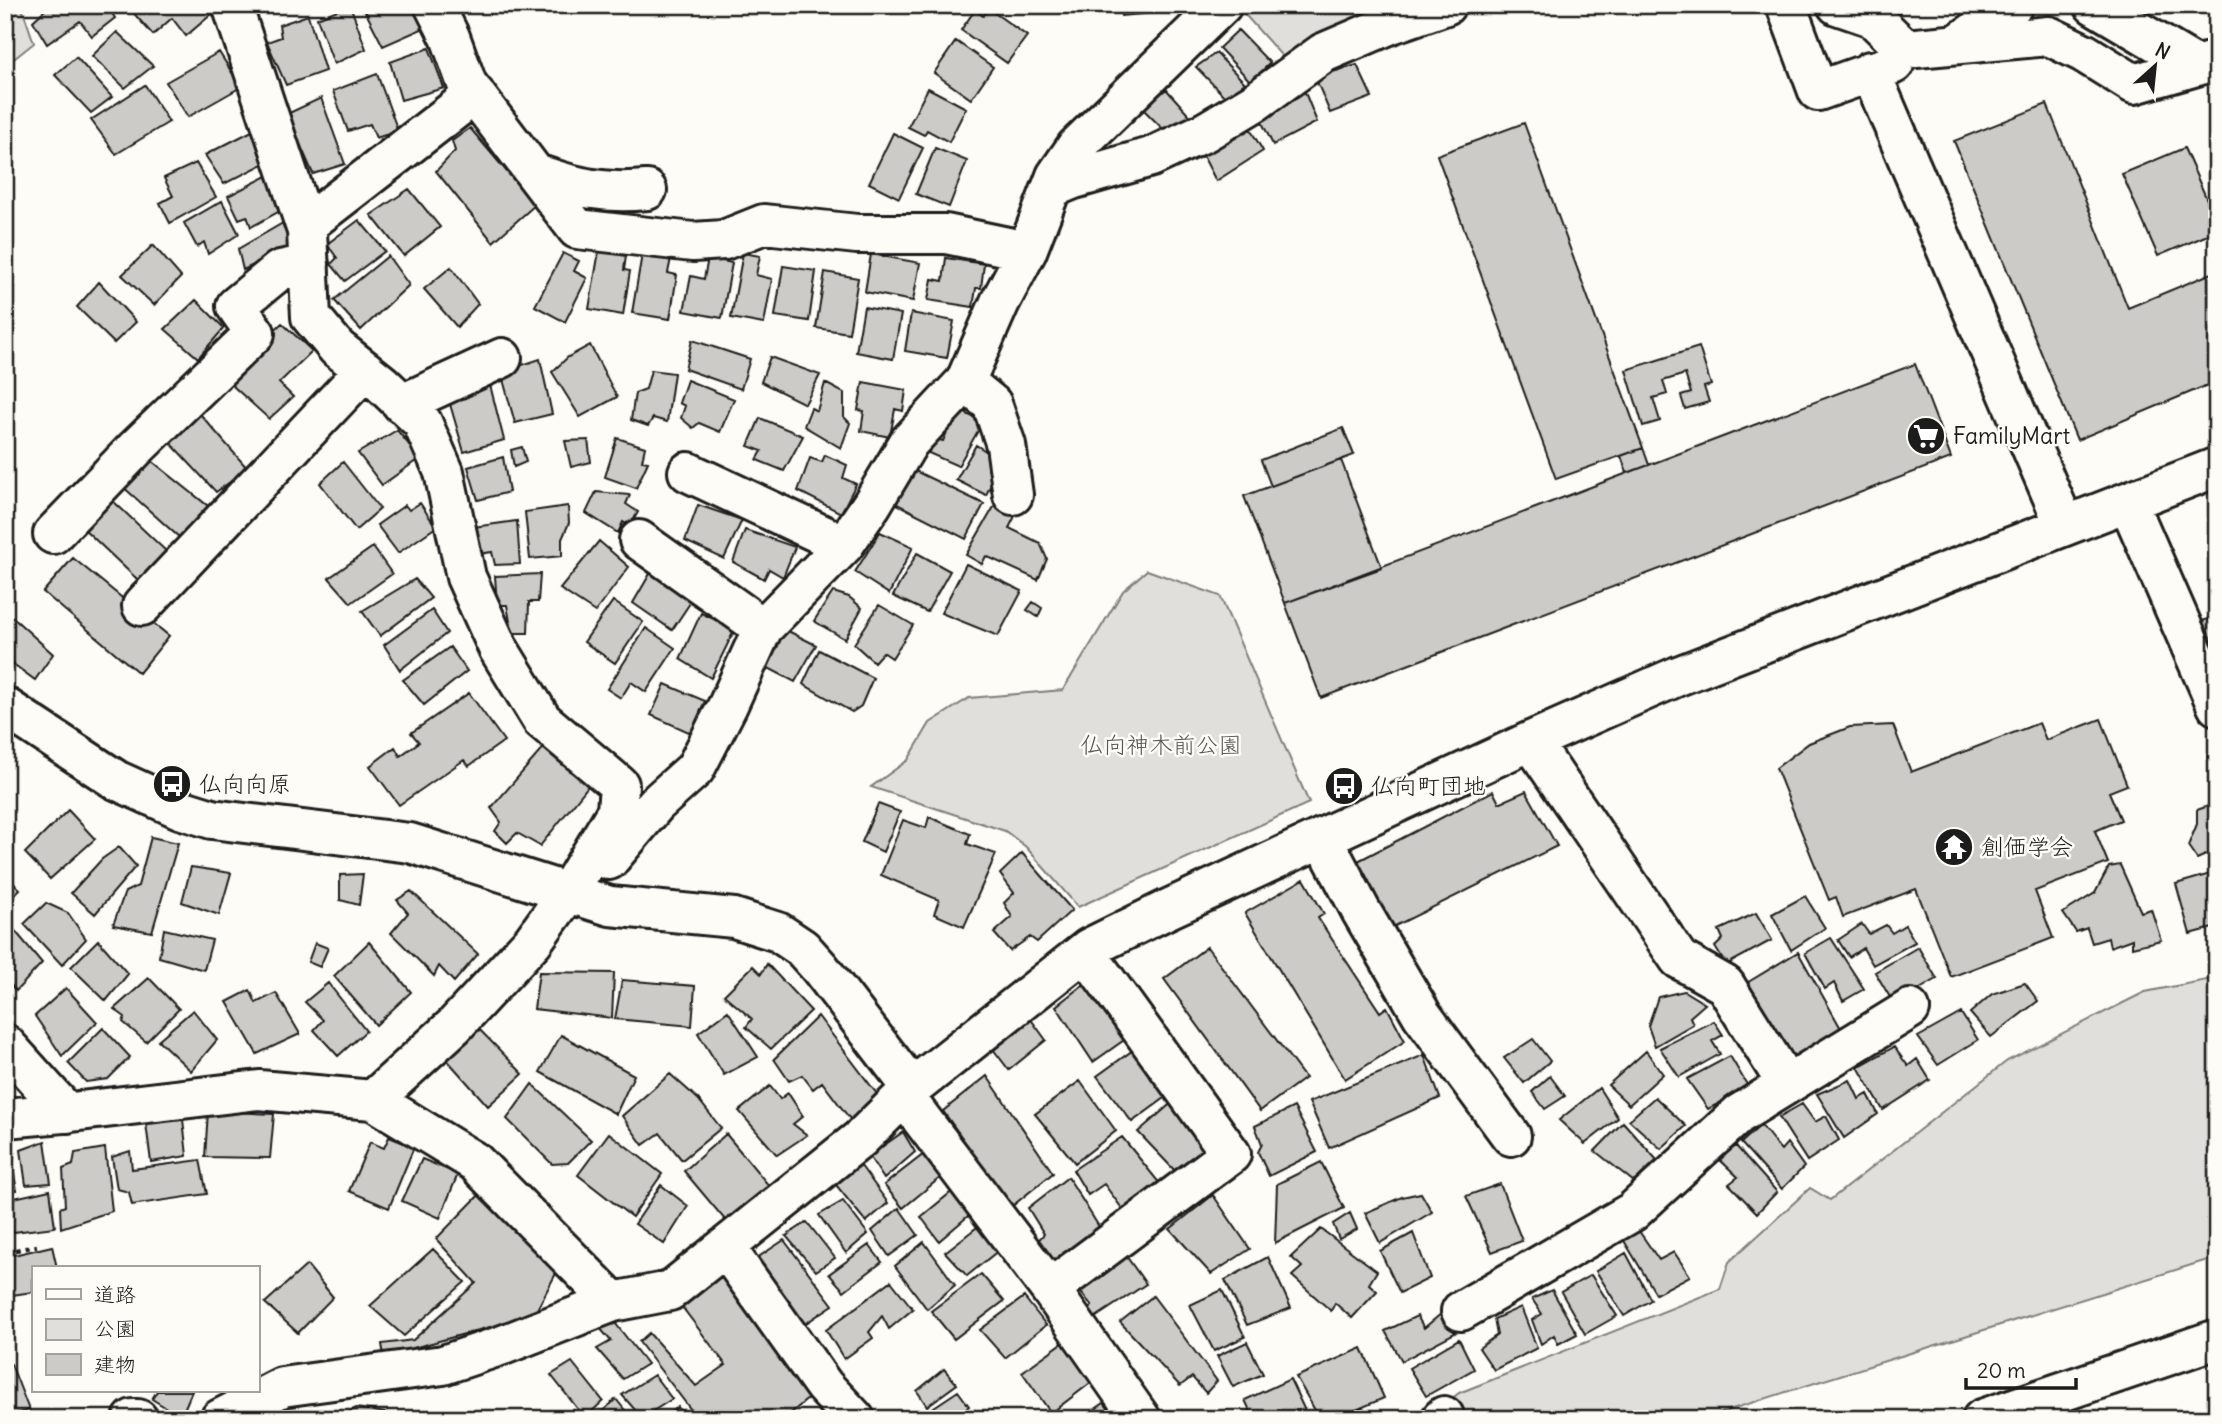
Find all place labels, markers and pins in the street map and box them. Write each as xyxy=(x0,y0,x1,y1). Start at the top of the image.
supermarket icon: FamilyMart xyxy=(1905,415,1947,457)
place label: FamilyMart xyxy=(1953,421,2071,450)
bus stop icon: 仏向向原 xyxy=(151,763,193,805)
bus stop icon: 仏向町団地 xyxy=(1323,765,1365,807)
place label: 仏向向原 xyxy=(199,769,291,798)
place label: 仏向町団地 xyxy=(1371,771,1486,800)
temple icon: 創価学会 xyxy=(1933,826,1975,868)
place label: 創価学会 xyxy=(1981,832,2073,861)

